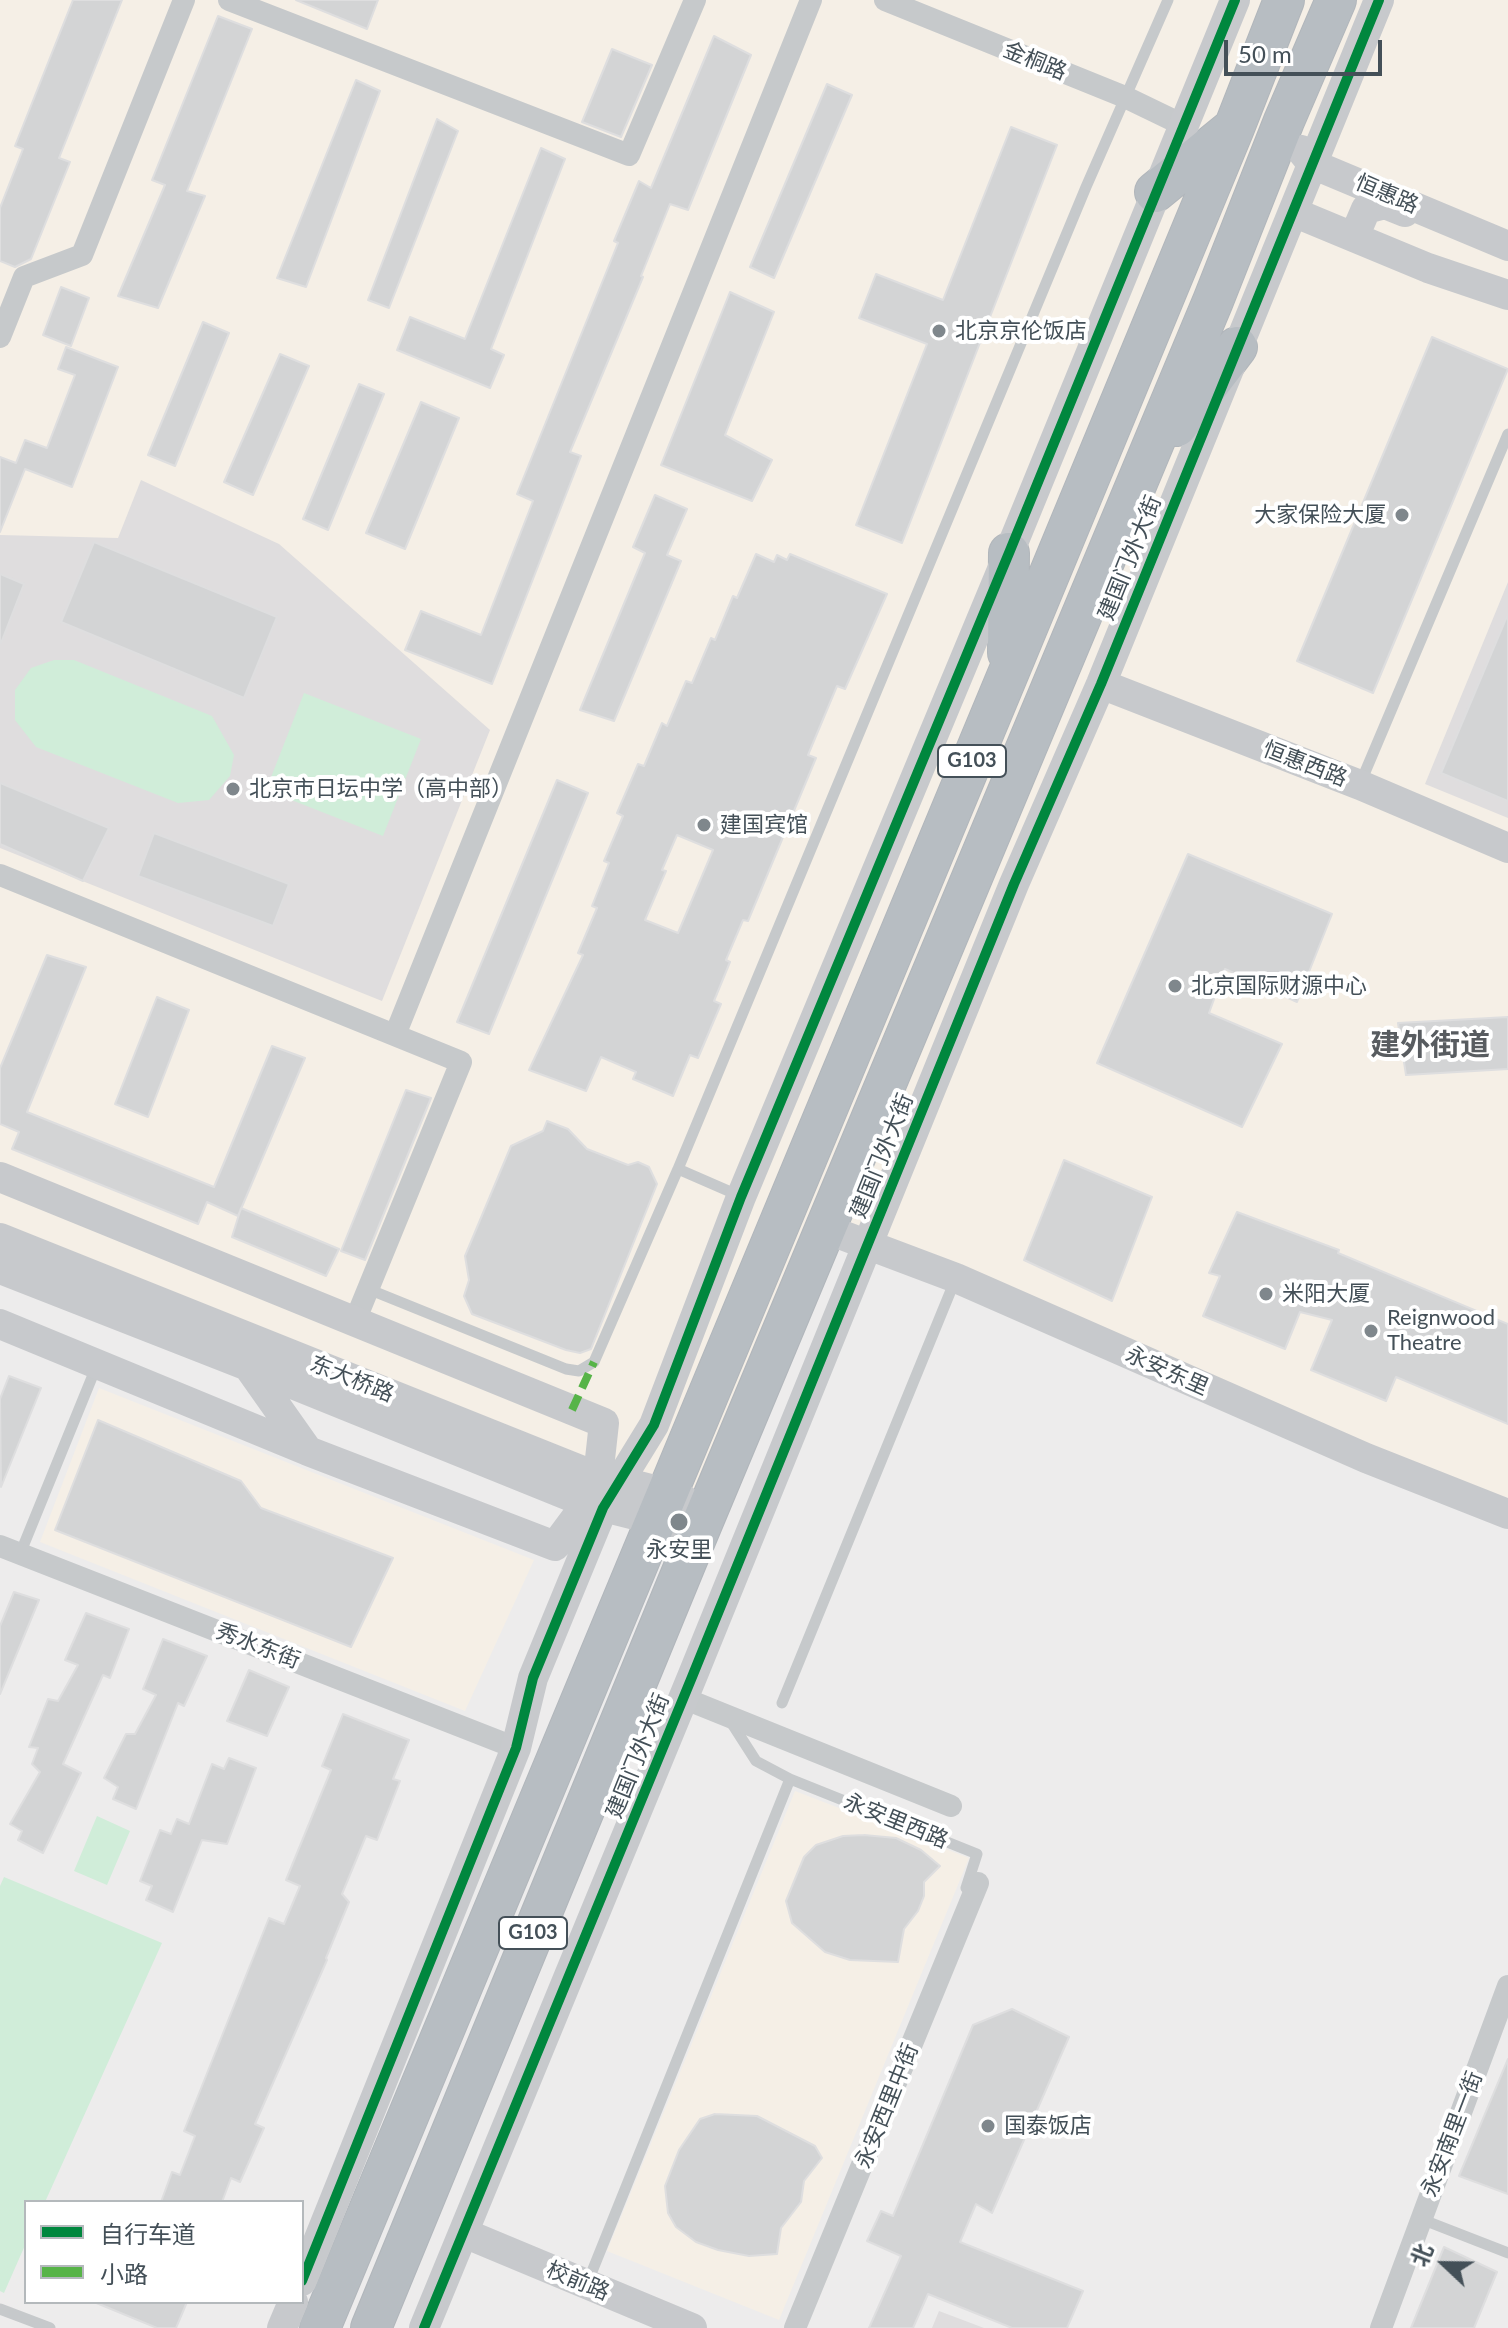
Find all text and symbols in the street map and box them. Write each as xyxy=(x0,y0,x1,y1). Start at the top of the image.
scale bar xyxy=(1228,24,1386,74)
street label: 金桐路 xyxy=(999,36,1071,86)
text: 50 m xyxy=(1238,39,1292,68)
street label: 恒惠路 xyxy=(1351,169,1423,219)
place label: 北京京伦饭店 xyxy=(955,318,1087,344)
marker: 北京京伦饭店 xyxy=(930,322,948,340)
street label: 建国门外大街 xyxy=(1093,492,1167,624)
place label: 大家保险大厦 xyxy=(1254,502,1386,528)
marker: 大家保险大厦 xyxy=(1393,506,1411,524)
street label: 恒惠西路 xyxy=(1259,736,1351,792)
road number: G103 xyxy=(938,745,1006,777)
place label: 北京市日坛中学（高中部） xyxy=(249,776,513,802)
marker: 北京市日坛中学（高中部） xyxy=(224,780,242,798)
place label: 建国宾馆 xyxy=(720,812,808,838)
marker: 建国宾馆 xyxy=(695,816,713,834)
place label: 北京国际财源中心 xyxy=(1191,973,1367,999)
marker: 北京国际财源中心 xyxy=(1166,977,1184,995)
district label: 建外街道 xyxy=(1370,1027,1490,1063)
street label: 建国门外大街 xyxy=(845,1090,919,1222)
place label: 米阳大厦 xyxy=(1282,1281,1370,1307)
marker: 米阳大厦 xyxy=(1257,1285,1275,1303)
place label: Reignwood Theatre xyxy=(1387,1305,1495,1356)
marker: Reignwood Theatre xyxy=(1362,1322,1380,1340)
street label: 永安东里 xyxy=(1121,1341,1213,1401)
street label: 东大桥路 xyxy=(306,1350,398,1408)
marker: 永安里 xyxy=(668,1511,690,1533)
place label: 永安里 xyxy=(646,1537,712,1563)
street label: 秀水东街 xyxy=(212,1618,304,1674)
street label: 建国门外大街 xyxy=(601,1690,675,1822)
street label: 永安里西路 xyxy=(840,1788,952,1854)
road number: G103 xyxy=(499,1917,567,1949)
street label: 永安西里中街 xyxy=(850,2040,924,2172)
street label: 永安南里一街 xyxy=(1416,2068,1488,2200)
place label: 国泰饭店 xyxy=(1004,2113,1092,2139)
marker: 国泰饭店 xyxy=(979,2117,997,2135)
legend xyxy=(24,2200,304,2304)
text: 自行车道 xyxy=(100,2219,196,2248)
north arrow xyxy=(1404,2224,1484,2304)
text: 北 xyxy=(1405,2240,1438,2270)
street label: 校前路 xyxy=(542,2256,614,2306)
text: 小路 xyxy=(100,2259,148,2288)

